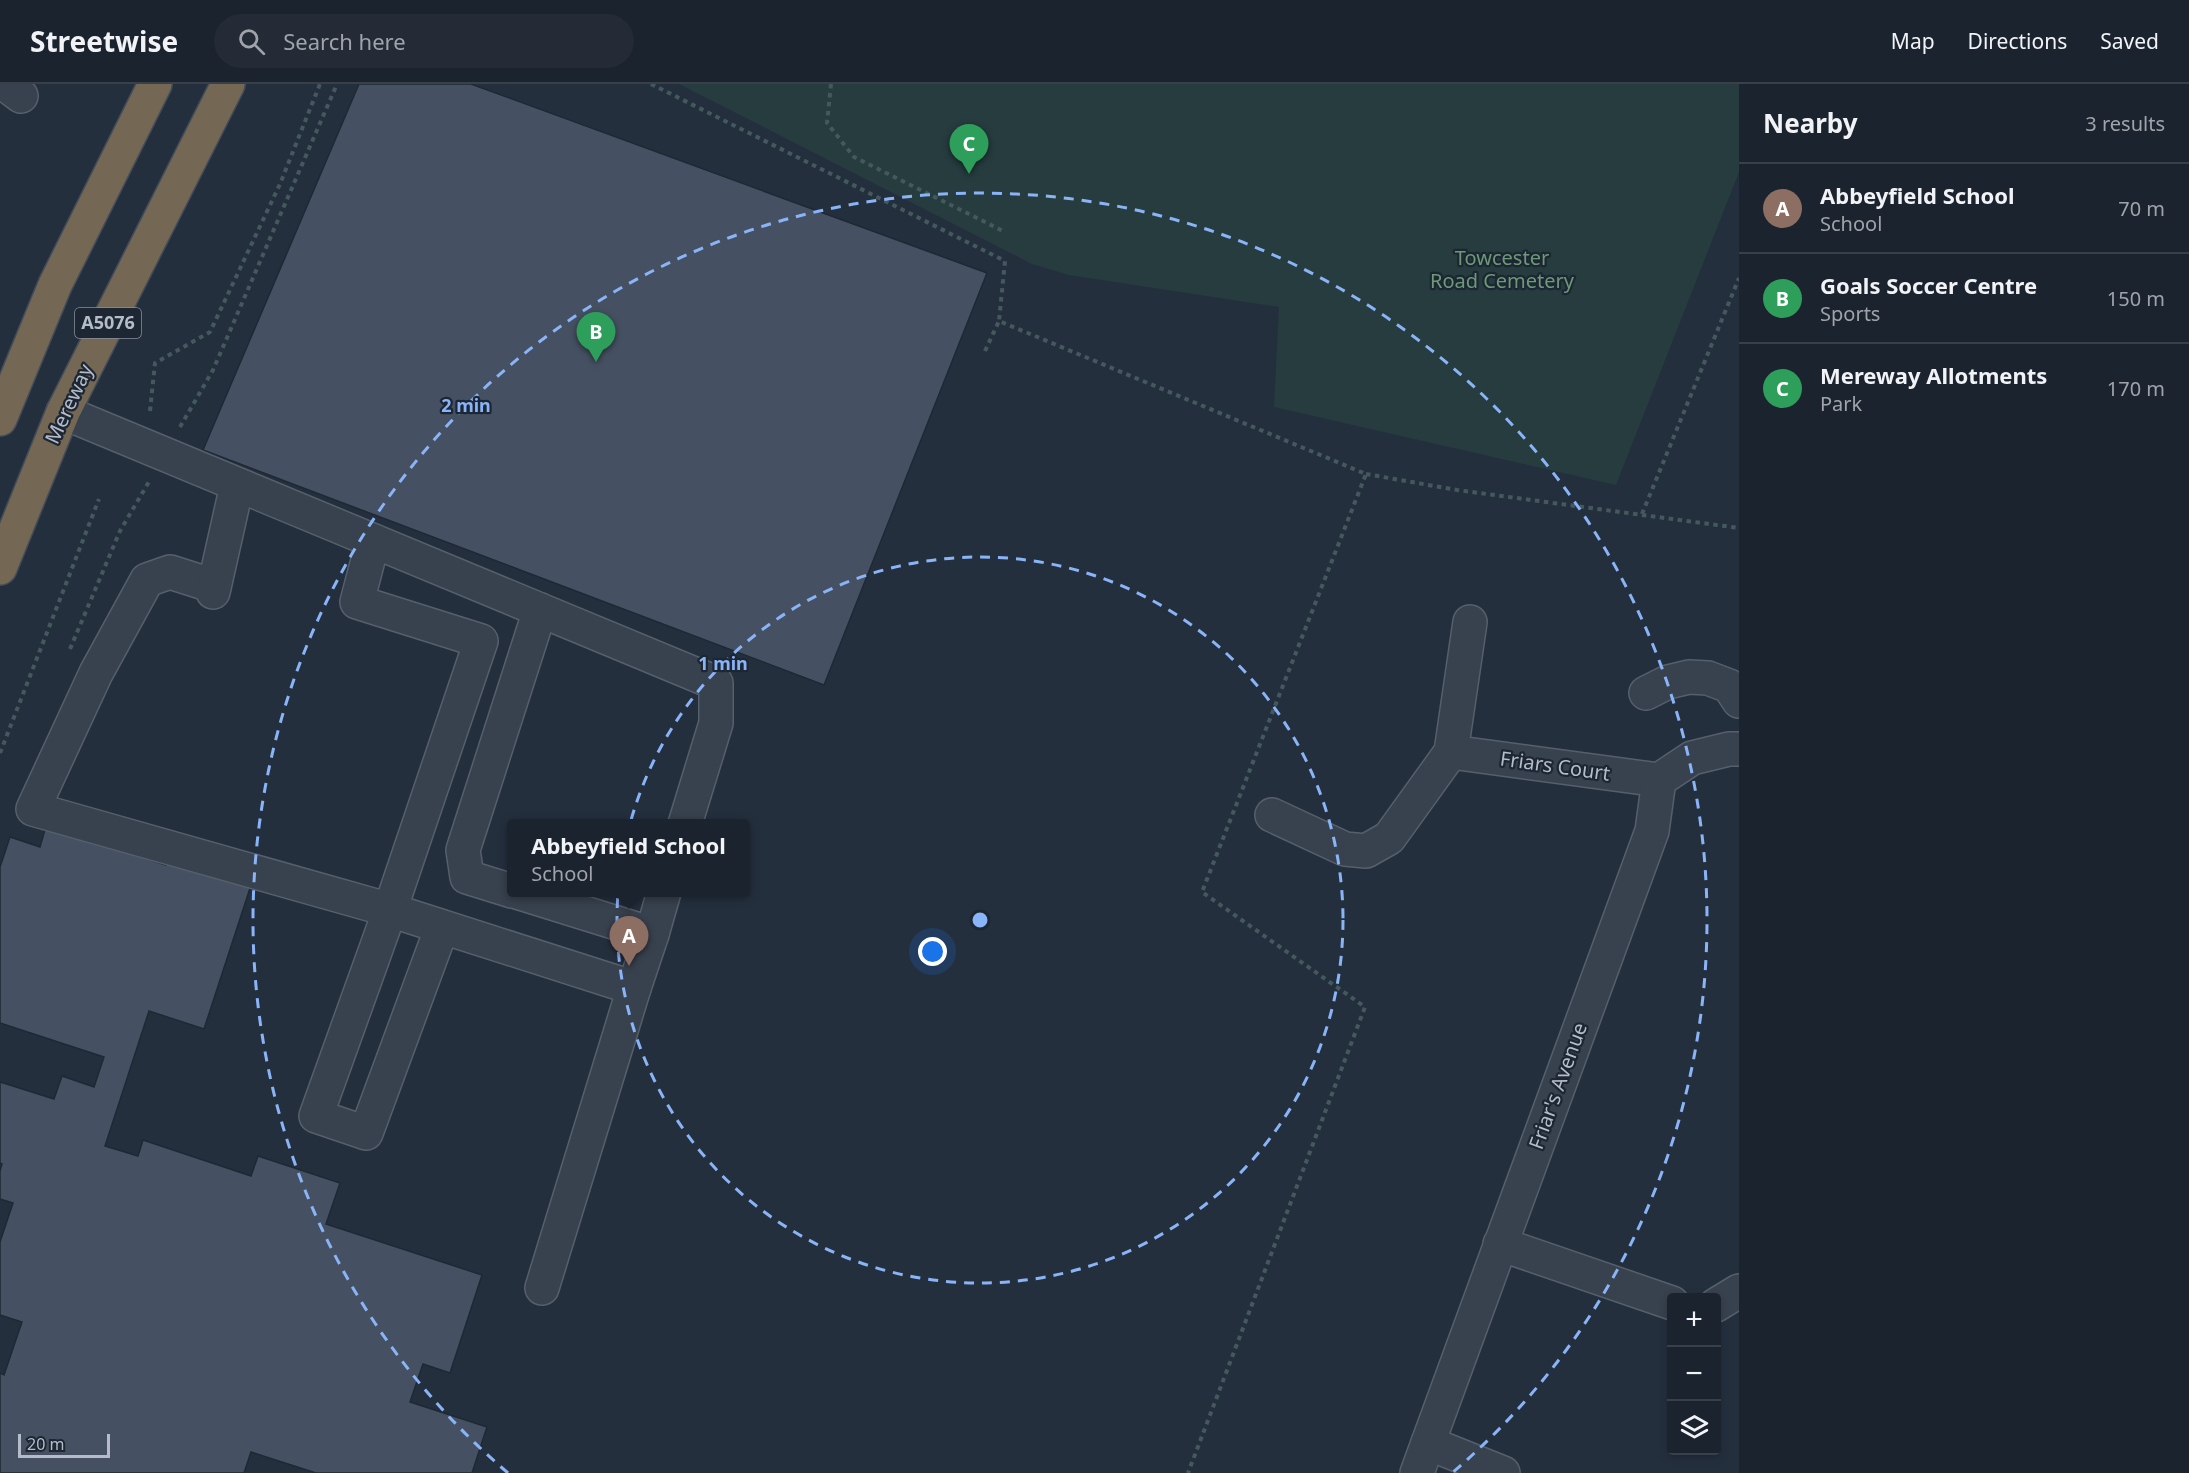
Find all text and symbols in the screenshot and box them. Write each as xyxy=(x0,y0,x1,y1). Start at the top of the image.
search box xyxy=(214,14,634,68)
text: Streetwise xyxy=(30,22,178,60)
icon: search xyxy=(235,25,268,58)
text: Search here xyxy=(283,26,406,56)
text: Map xyxy=(1891,27,1935,55)
text: Directions xyxy=(1968,27,2067,55)
text: Saved xyxy=(2100,27,2159,55)
text: Nearby xyxy=(1763,105,1858,141)
text: 3 results xyxy=(2085,110,2165,137)
pin: C xyxy=(950,124,988,174)
text: Abbeyfield School xyxy=(1820,180,2015,210)
text: A xyxy=(1776,195,1789,222)
text: 70 m xyxy=(2118,195,2165,222)
text: School xyxy=(1820,210,1882,237)
park label: Towcester Road Cemetery xyxy=(1430,244,1575,294)
text: Goals Soccer Centre xyxy=(1820,270,2037,300)
text: B xyxy=(1776,285,1789,312)
text: 150 m xyxy=(2107,285,2165,312)
text: Sports xyxy=(1820,300,1880,327)
road number: A5076 xyxy=(75,308,141,338)
pin: B xyxy=(576,312,616,362)
street label: Mereway xyxy=(38,359,99,448)
text: Mereway Allotments xyxy=(1820,360,2047,390)
text: C xyxy=(1776,375,1789,402)
text: 170 m xyxy=(2107,375,2165,402)
text: Park xyxy=(1820,390,1862,417)
text: 2 min xyxy=(441,393,491,417)
text: 1 min xyxy=(698,651,748,675)
street label: Friars Court xyxy=(1498,744,1612,787)
popup xyxy=(507,819,750,897)
text: Abbeyfield School xyxy=(531,830,726,860)
text: School xyxy=(531,860,594,887)
centre of rings xyxy=(970,910,990,930)
pin: A xyxy=(610,916,648,966)
your location xyxy=(918,937,947,966)
street label: Friar's Avenue xyxy=(1522,1019,1593,1153)
map controls xyxy=(1667,1293,1721,1455)
button: + xyxy=(1667,1293,1721,1347)
button: − xyxy=(1667,1347,1721,1401)
button: layers xyxy=(1667,1401,1721,1455)
scale bar xyxy=(18,1431,110,1458)
text: 20 m xyxy=(27,1433,64,1455)

